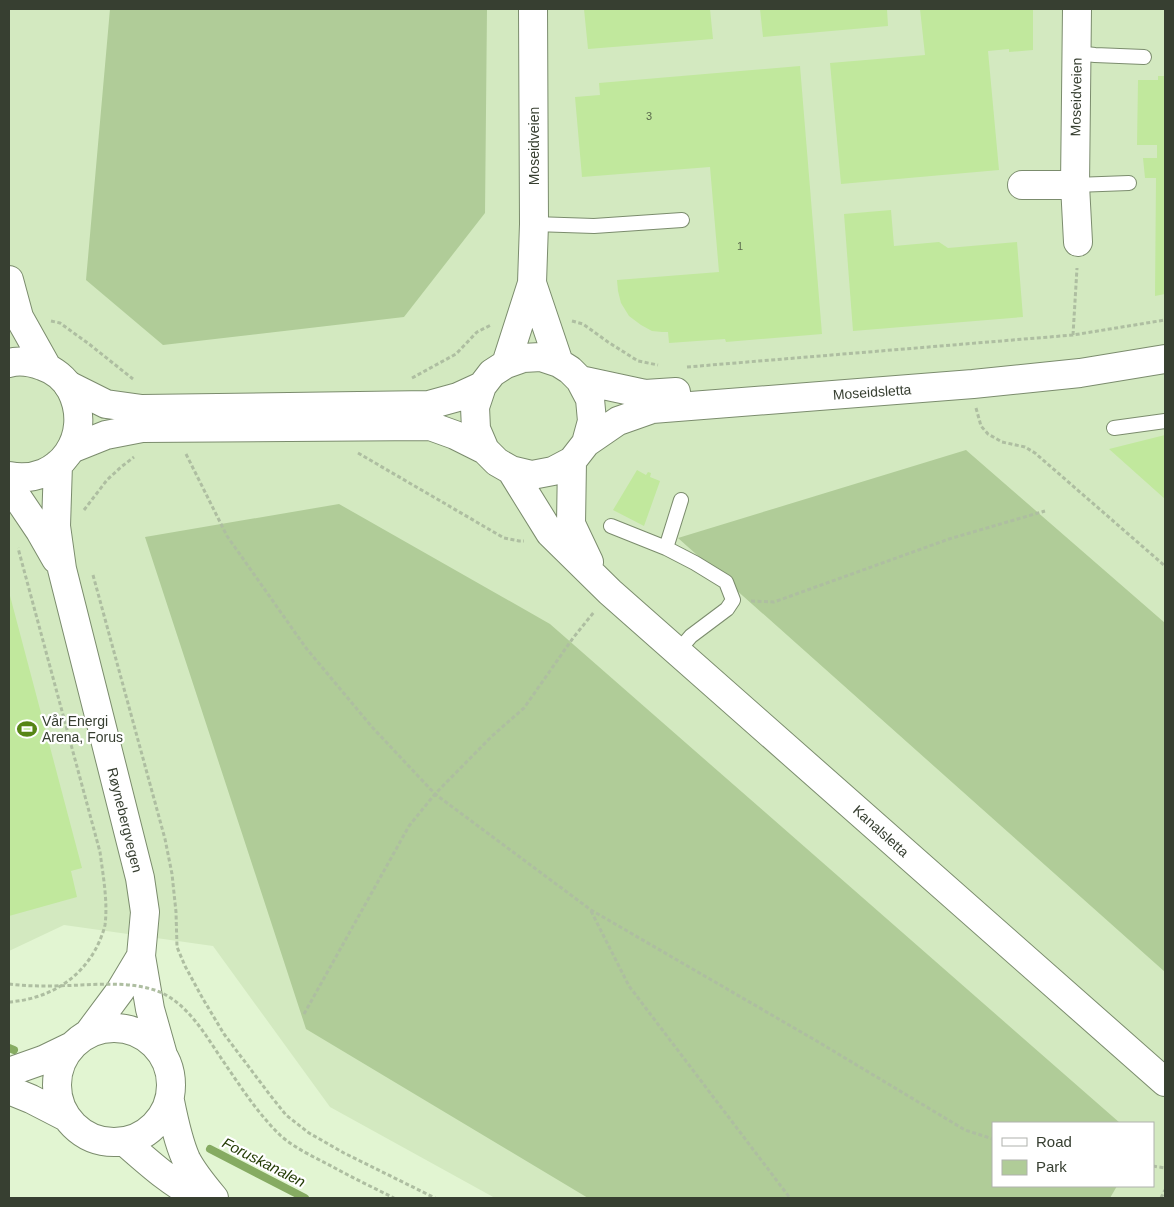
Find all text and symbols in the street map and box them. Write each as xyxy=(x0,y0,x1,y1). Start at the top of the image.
street label: Moseidveien xyxy=(1067,58,1085,136)
street label: Moseidveien xyxy=(526,107,542,185)
house number: 3 xyxy=(646,110,652,122)
house number: 1 xyxy=(737,240,743,252)
street label: Moseidsletta xyxy=(832,381,912,403)
place label: Vår Energi Arena, Forus xyxy=(42,713,123,745)
sports icon: Vår Energi Arena, Forus xyxy=(16,718,38,740)
street label: Røynebergvegen xyxy=(104,766,146,874)
street label: Kanalsletta xyxy=(850,802,912,860)
legend xyxy=(992,1122,1154,1187)
text: Road xyxy=(1036,1133,1072,1150)
water label: Foruskanalen xyxy=(220,1134,308,1190)
text: Park xyxy=(1036,1158,1067,1175)

